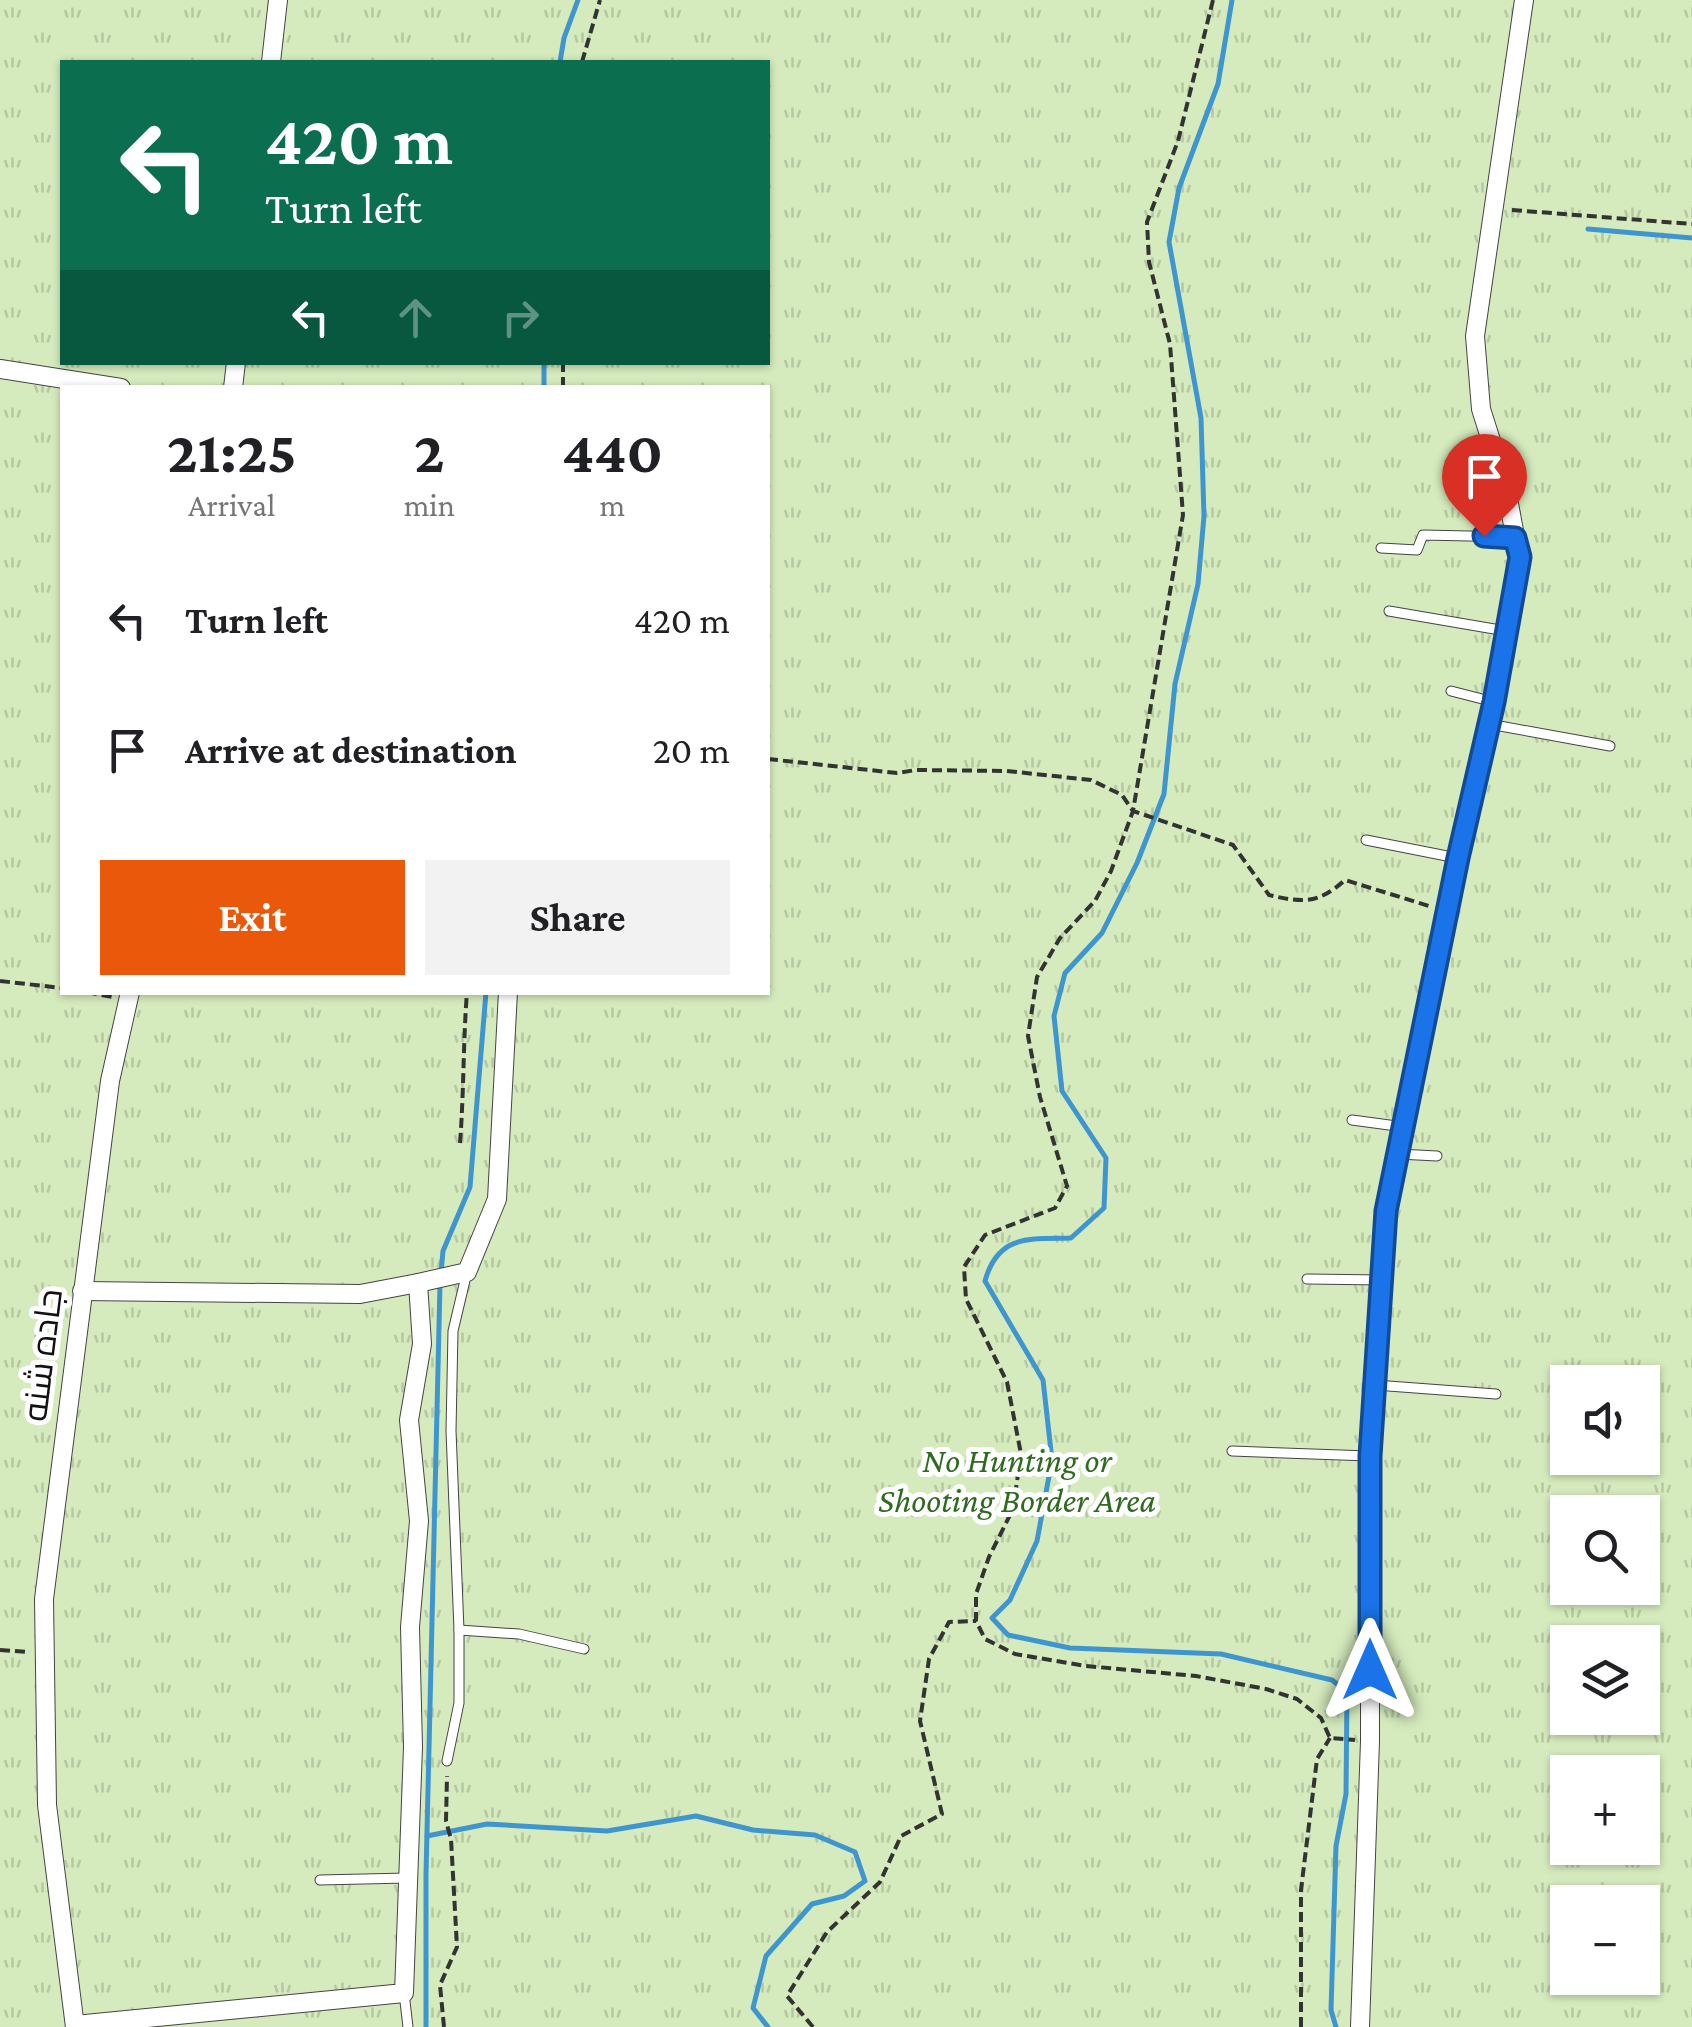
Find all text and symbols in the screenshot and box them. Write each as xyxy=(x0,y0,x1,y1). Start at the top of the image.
icon: left xyxy=(100,100,230,230)
text: 420 m xyxy=(265,101,453,179)
text: Turn left xyxy=(265,183,422,233)
icon: left xyxy=(283,290,338,345)
icon: ahead xyxy=(388,290,443,345)
icon: right xyxy=(493,290,548,345)
text: 21:25 xyxy=(167,418,297,485)
text: 2 xyxy=(414,418,445,485)
text: 440 xyxy=(562,418,663,485)
pin xyxy=(1442,434,1527,537)
icon: arrive xyxy=(1457,449,1512,504)
text: Arrival xyxy=(188,487,275,523)
text: min xyxy=(404,487,455,523)
text: m xyxy=(600,487,625,523)
icon: left xyxy=(100,593,155,648)
text: Turn left xyxy=(185,599,328,641)
text: 420 m xyxy=(634,599,730,641)
icon: arrive xyxy=(100,723,155,778)
text: Arrive at destination xyxy=(185,729,517,771)
text: 20 m xyxy=(653,729,730,771)
button: Exit xyxy=(100,860,405,975)
button: Share xyxy=(425,860,730,975)
street label: جاده شنه xyxy=(15,1287,70,1424)
map controls xyxy=(1550,1365,1660,1995)
button: sound xyxy=(1550,1365,1660,1475)
park label: No Hunting or Shooting Border Area xyxy=(878,1441,1156,1520)
button: search xyxy=(1550,1495,1660,1605)
position arrow xyxy=(1318,1618,1422,1722)
button: layers xyxy=(1550,1625,1660,1735)
button: + xyxy=(1550,1755,1660,1865)
button: − xyxy=(1550,1885,1660,1995)

